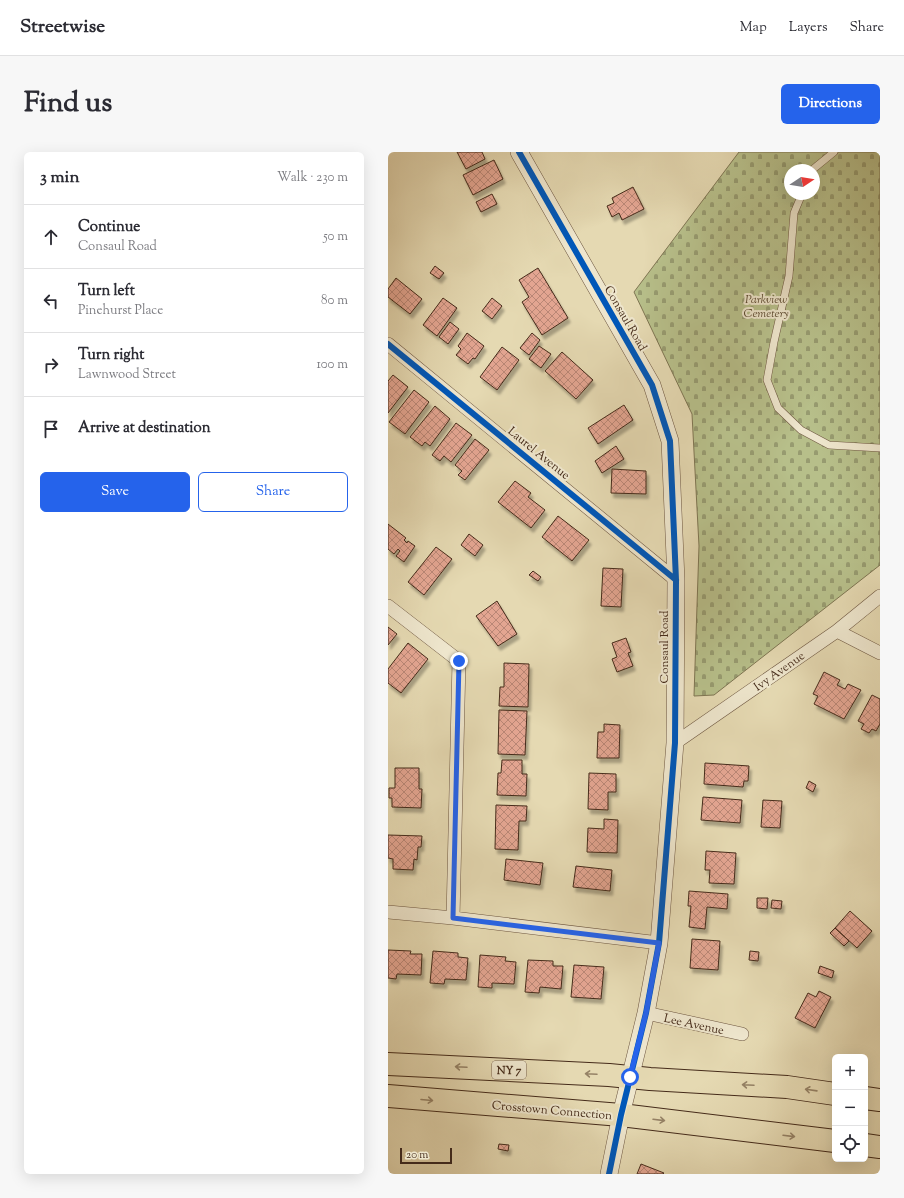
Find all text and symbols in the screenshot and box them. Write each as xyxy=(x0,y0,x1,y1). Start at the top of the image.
text: Streetwise xyxy=(20,14,105,41)
text: Map xyxy=(740,18,767,38)
text: Layers xyxy=(789,18,827,38)
text: Share xyxy=(849,18,884,38)
text: Find us xyxy=(24,84,112,124)
button: Directions xyxy=(781,84,880,124)
north arrow xyxy=(784,164,820,200)
text: 3 min xyxy=(40,166,79,190)
text: Walk · 230 m xyxy=(277,169,348,187)
text: Continue xyxy=(78,217,140,238)
icon: ahead xyxy=(40,226,62,248)
text: 50 m xyxy=(323,228,348,246)
text: Consaul Road xyxy=(78,238,157,256)
text: Turn left xyxy=(78,281,135,302)
street label: Consaul Road xyxy=(599,282,651,355)
icon: left xyxy=(40,290,62,312)
park label: Parkview Cemetery xyxy=(743,291,789,323)
text: 80 m xyxy=(321,292,348,310)
text: Pinehurst Place xyxy=(78,302,163,320)
text: Turn right xyxy=(78,345,144,366)
icon: right xyxy=(40,354,62,376)
text: 100 m xyxy=(316,356,348,374)
text: Lawnwood Street xyxy=(78,366,176,384)
icon: arrive xyxy=(40,418,62,440)
text: Arrive at destination xyxy=(78,418,211,439)
street label: Laurel Avenue xyxy=(503,423,574,485)
button: Save xyxy=(40,472,190,512)
button: Share xyxy=(198,472,348,512)
street label: Consaul Road xyxy=(656,610,674,683)
street label: Ivy Avenue xyxy=(750,647,809,696)
route end xyxy=(450,652,468,670)
street label: Lee Avenue xyxy=(662,1010,726,1040)
map controls xyxy=(832,1054,868,1162)
button: + xyxy=(832,1054,868,1090)
road number: NY 7 xyxy=(492,1061,526,1079)
one-way arrow xyxy=(455,1064,468,1071)
route start xyxy=(621,1068,639,1086)
one-way arrow xyxy=(585,1070,598,1077)
one-way arrow xyxy=(742,1081,755,1088)
one-way arrow xyxy=(805,1086,818,1094)
button: − xyxy=(832,1090,868,1126)
one-way arrow xyxy=(420,1096,433,1103)
street label: Crosstown Connection xyxy=(491,1097,613,1125)
one-way arrow xyxy=(653,1117,666,1124)
button: locate xyxy=(832,1126,868,1162)
one-way arrow xyxy=(782,1132,795,1140)
scale bar xyxy=(400,1146,452,1165)
text: 20 m xyxy=(406,1147,428,1163)

